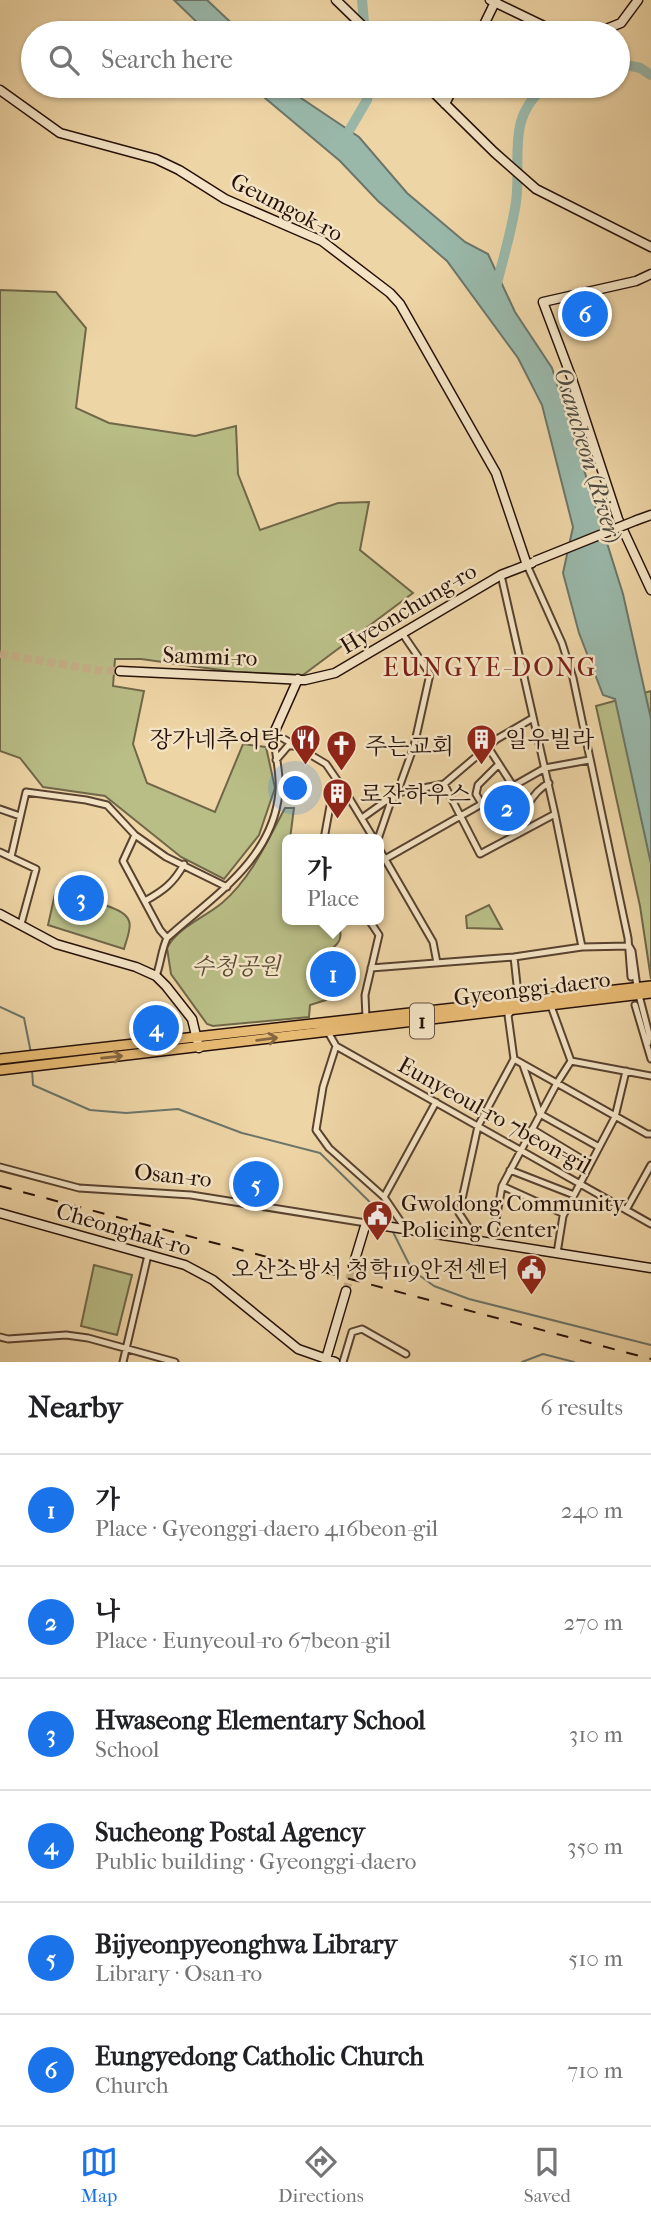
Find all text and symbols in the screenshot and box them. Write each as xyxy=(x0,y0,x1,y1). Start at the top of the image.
search box xyxy=(21,21,630,98)
icon: search xyxy=(45,41,83,79)
text: Search here xyxy=(101,44,233,75)
street label: Geumgok-ro xyxy=(226,168,348,247)
pin: 6 xyxy=(562,288,608,340)
water label: Osancheon (River) xyxy=(548,364,628,546)
street label: Hyeonchung-ro xyxy=(335,557,481,660)
street label: Sammi-ro xyxy=(162,641,258,672)
district label: EUNGYE-DONG xyxy=(383,652,597,683)
restaurant icon: 장가네추어탕 xyxy=(289,722,323,766)
building icon: 일우빌라 xyxy=(465,722,499,766)
place label: 장가네추어탕 xyxy=(150,726,284,753)
place label: 일우빌라 xyxy=(505,726,595,753)
church icon: 주는교회 xyxy=(325,729,359,773)
place label: 주는교회 xyxy=(365,733,454,760)
your location xyxy=(278,771,312,805)
building icon: 로잔하우스 xyxy=(320,777,354,821)
place label: 로잔하우스 xyxy=(360,781,471,808)
pin: 2 xyxy=(484,782,530,834)
popup xyxy=(282,834,384,925)
text: 가 xyxy=(307,854,332,885)
pin: 3 xyxy=(58,872,104,924)
text: Place xyxy=(307,885,359,912)
pin: 1 xyxy=(310,948,356,1000)
park label: 수청공원 xyxy=(192,953,282,980)
street label: Gyeonggi-daero xyxy=(452,966,612,1011)
pin: 4 xyxy=(133,1002,179,1054)
road number: 1 xyxy=(410,1004,434,1038)
one-way arrow xyxy=(255,1033,277,1046)
one-way arrow xyxy=(101,1051,123,1064)
street label: Eunyeoul-ro 7beon-gil xyxy=(393,1051,597,1180)
street label: Osan-ro xyxy=(133,1158,213,1193)
pin: 5 xyxy=(233,1158,279,1210)
place label: Gwoldong Community Policing Center xyxy=(401,1190,625,1243)
street label: Cheonghak-ro xyxy=(53,1197,195,1262)
public building icon: Gwoldong Community Policing Center xyxy=(361,1199,395,1243)
public building icon: 오산소방서 청학119안전센터 xyxy=(515,1252,549,1296)
place label: 오산소방서 청학119안전센터 xyxy=(231,1256,509,1283)
text: Nearby xyxy=(28,1390,123,1425)
text: 6 results xyxy=(540,1394,623,1421)
text: 가 xyxy=(95,1484,120,1515)
text: 1 xyxy=(47,1497,55,1524)
text: 240 m xyxy=(561,1497,623,1524)
text: Place · Gyeonggi-daero 416beon-gil xyxy=(95,1515,438,1542)
text: 나 xyxy=(95,1596,120,1627)
text: 2 xyxy=(45,1609,57,1636)
text: 270 m xyxy=(563,1609,623,1636)
text: Place · Eunyeoul-ro 67beon-gil xyxy=(95,1627,391,1654)
text: Hwaseong Elementary School xyxy=(95,1705,426,1736)
text: 3 xyxy=(46,1721,56,1748)
text: 310 m xyxy=(569,1721,623,1748)
text: School xyxy=(95,1736,159,1763)
text: Sucheong Postal Agency xyxy=(95,1817,365,1848)
text: 4 xyxy=(44,1833,58,1860)
text: 350 m xyxy=(567,1833,623,1860)
text: Public building · Gyeonggi-daero xyxy=(95,1848,417,1875)
text: Bijyeonpyeonghwa Library xyxy=(95,1929,397,1960)
text: 5 xyxy=(46,1945,56,1972)
text: 510 m xyxy=(568,1945,623,1972)
text: Library · Osan-ro xyxy=(95,1960,262,1987)
text: Eungyedong Catholic Church xyxy=(95,2041,424,2072)
text: 6 xyxy=(45,2057,57,2084)
text: 710 m xyxy=(567,2057,623,2084)
text: Church xyxy=(95,2072,169,2099)
tab: Map xyxy=(80,2143,118,2207)
tab: Directions xyxy=(278,2143,364,2207)
tab: Saved xyxy=(524,2143,571,2207)

